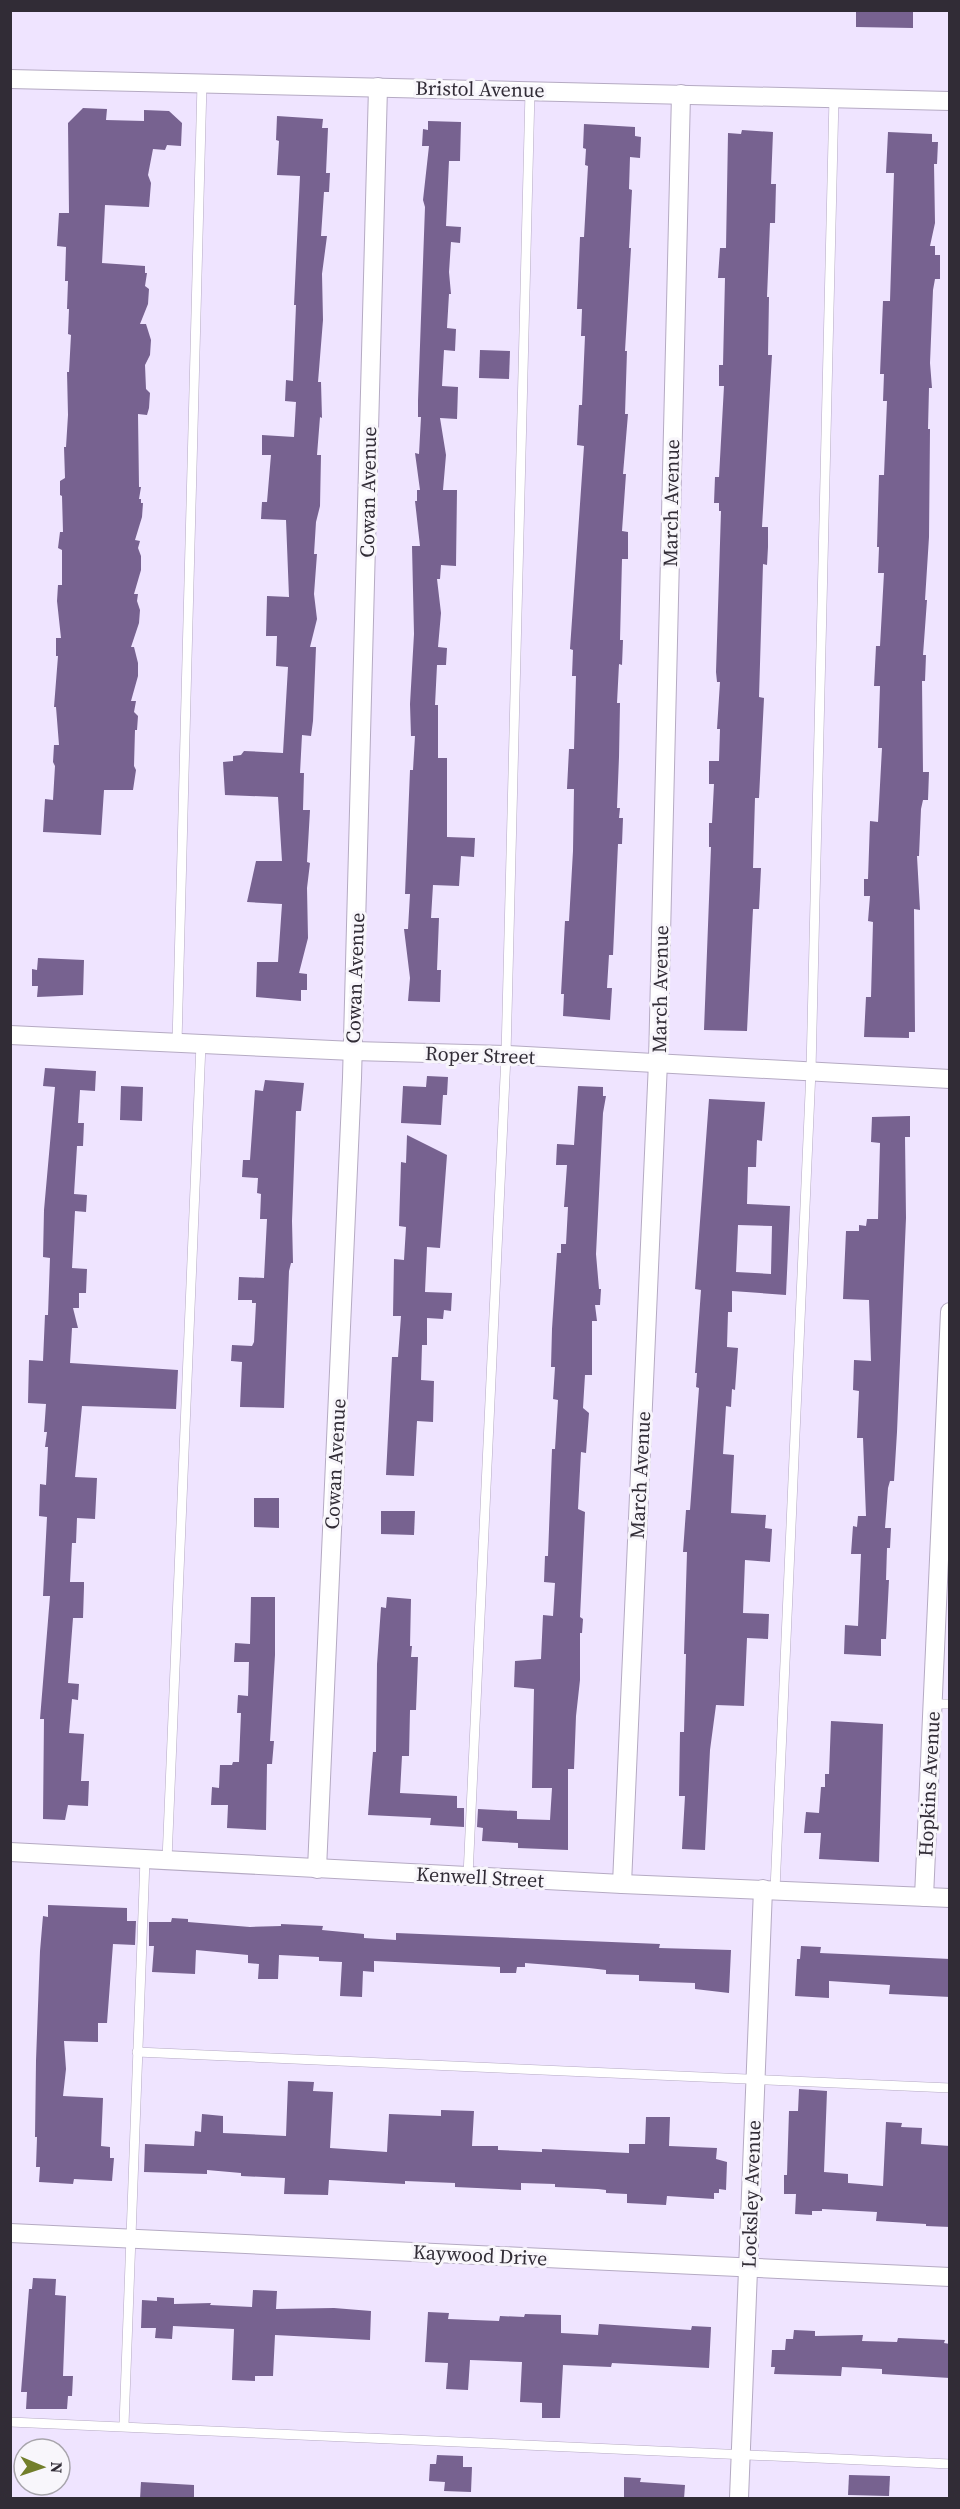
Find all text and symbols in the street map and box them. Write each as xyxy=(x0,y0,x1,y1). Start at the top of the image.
street label: Bristol Avenue xyxy=(415,74,545,104)
street label: Cowan Avenue xyxy=(353,426,383,558)
street label: March Avenue xyxy=(656,439,686,567)
street label: Cowan Avenue xyxy=(339,912,371,1044)
street label: March Avenue xyxy=(645,925,675,1053)
street label: Roper Street xyxy=(424,1039,536,1071)
street label: Cowan Avenue xyxy=(318,1398,352,1530)
street label: March Avenue xyxy=(623,1410,657,1540)
street label: Hopkins Avenue xyxy=(911,1711,947,1857)
street label: Kenwell Street xyxy=(415,1860,545,1894)
street label: Locksley Avenue xyxy=(734,2119,768,2269)
street label: Kaywood Drive xyxy=(412,2237,548,2273)
north arrow xyxy=(12,2437,72,2497)
text: N xyxy=(46,2461,68,2474)

